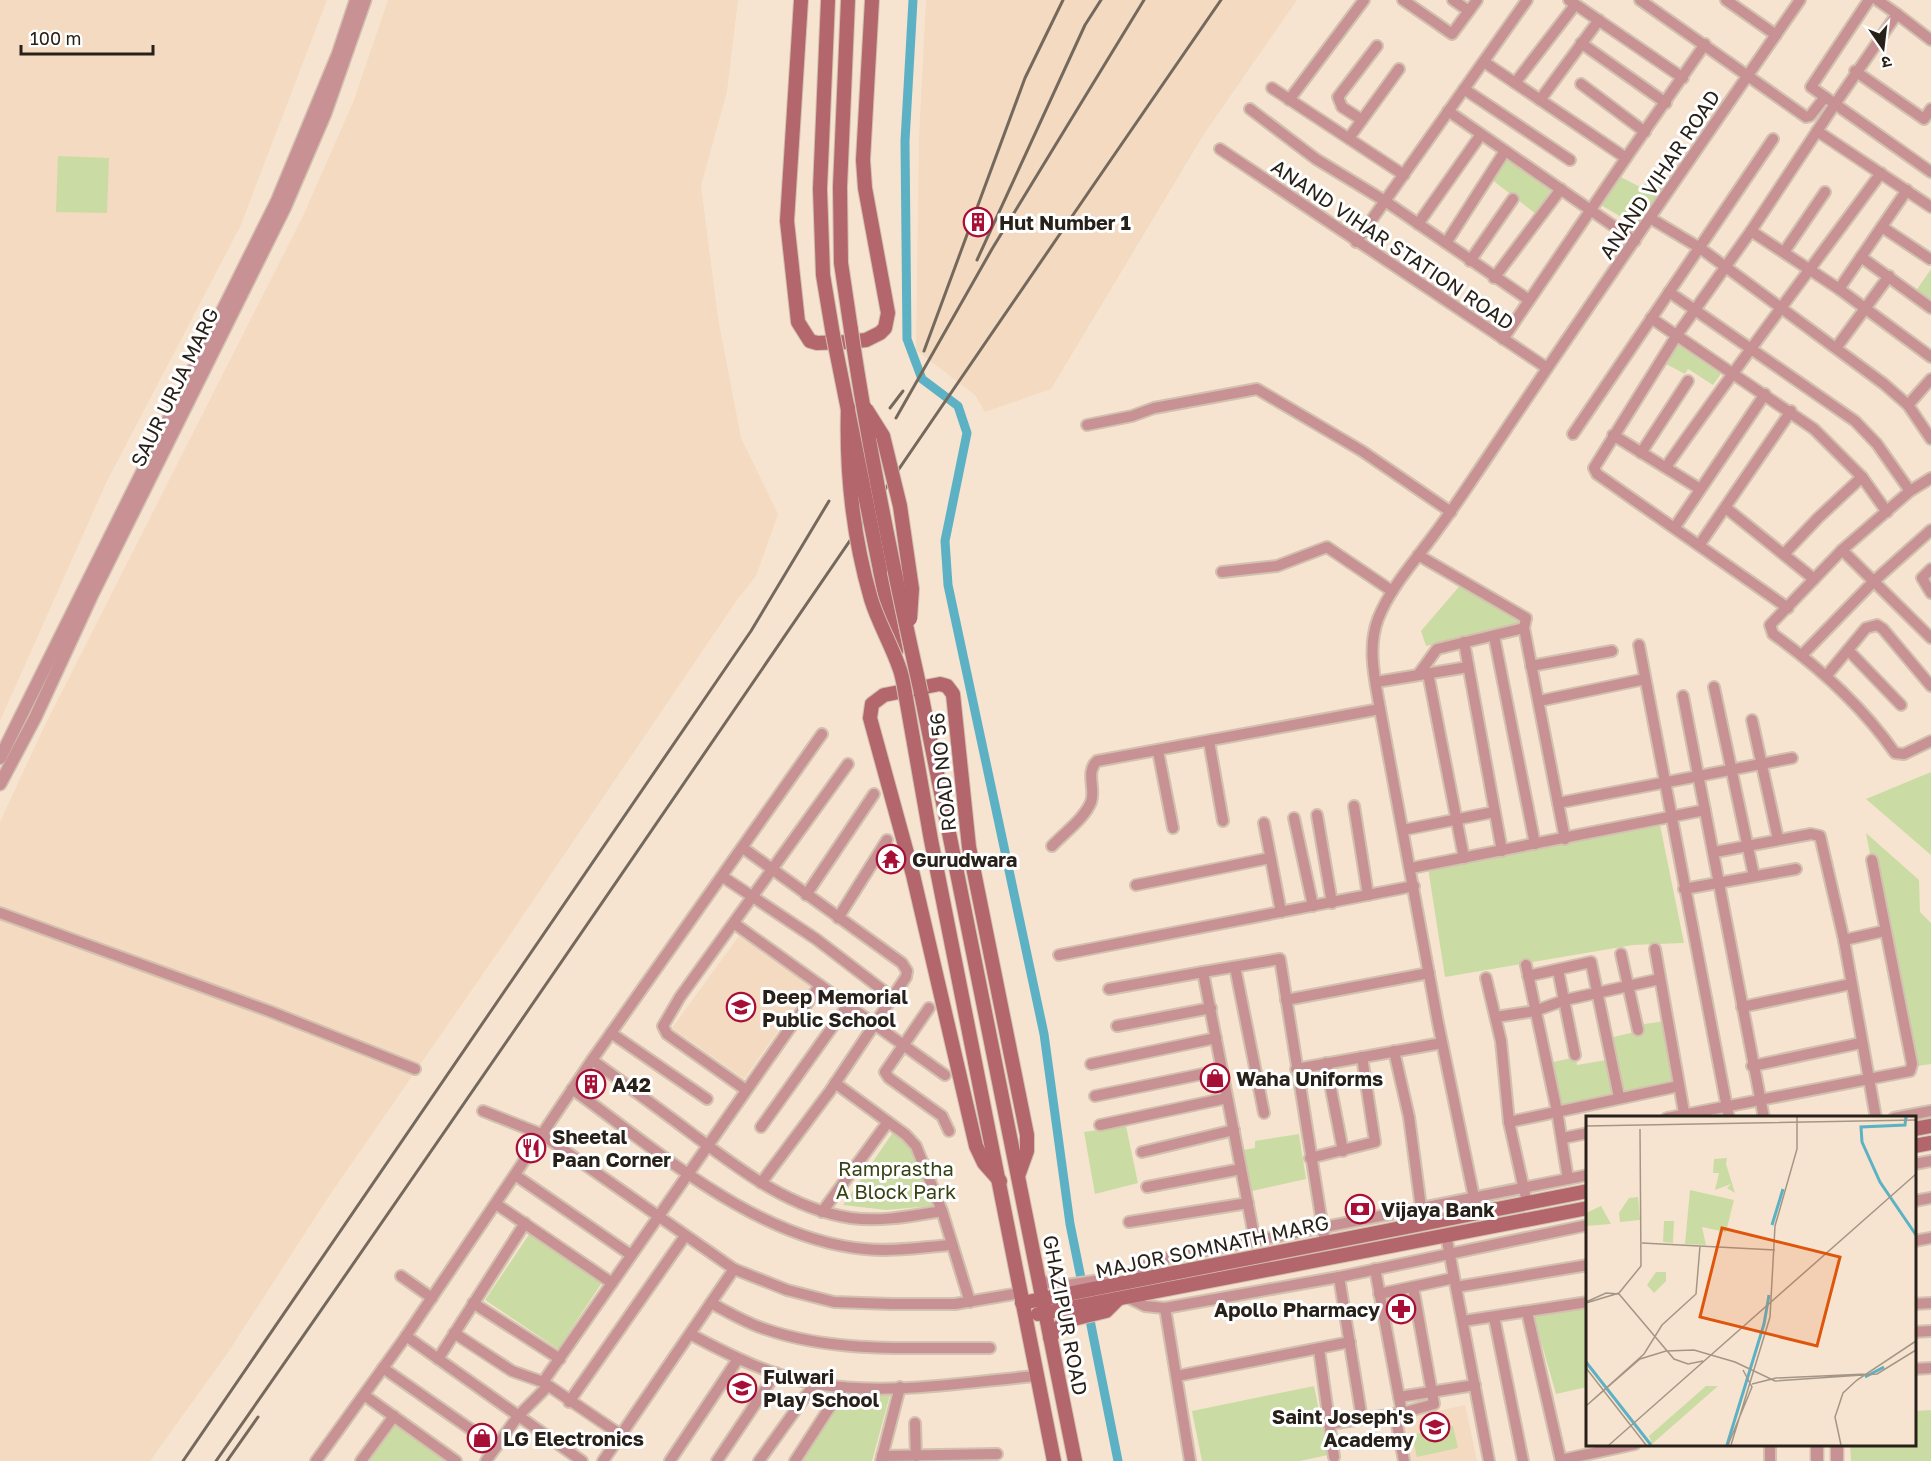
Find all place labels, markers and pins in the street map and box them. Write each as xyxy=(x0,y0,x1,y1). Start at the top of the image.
building icon: Hut Number 1 xyxy=(962,206,994,238)
place label: Hut Number 1 xyxy=(999,210,1131,234)
temple icon: Gurudwara xyxy=(875,843,907,875)
place label: Gurudwara xyxy=(912,847,1017,871)
place label: Deep Memorial Public School xyxy=(762,984,908,1031)
school or university icon: Deep Memorial Public School xyxy=(725,991,757,1023)
shop icon: Waha Uniforms xyxy=(1199,1062,1231,1094)
place label: Waha Uniforms xyxy=(1236,1066,1383,1090)
building icon: A42 xyxy=(575,1068,607,1100)
place label: A42 xyxy=(612,1072,651,1096)
place label: Sheetal Paan Corner xyxy=(552,1124,671,1171)
restaurant icon: Sheetal Paan Corner xyxy=(515,1132,547,1164)
bank icon: Vijaya Bank xyxy=(1344,1193,1376,1225)
place label: Vijaya Bank xyxy=(1381,1197,1495,1221)
pharmacy icon: Apollo Pharmacy xyxy=(1385,1293,1417,1325)
place label: Apollo Pharmacy xyxy=(1214,1297,1380,1321)
place label: Fulwari Play School xyxy=(763,1364,879,1411)
school or university icon: Fulwari Play School xyxy=(726,1372,758,1404)
place label: Saint Joseph's Academy xyxy=(1272,1404,1414,1451)
school or university icon: Saint Joseph's Academy xyxy=(1419,1411,1451,1443)
shop icon: LG Electronics xyxy=(466,1422,498,1454)
place label: LG Electronics xyxy=(503,1426,644,1450)

